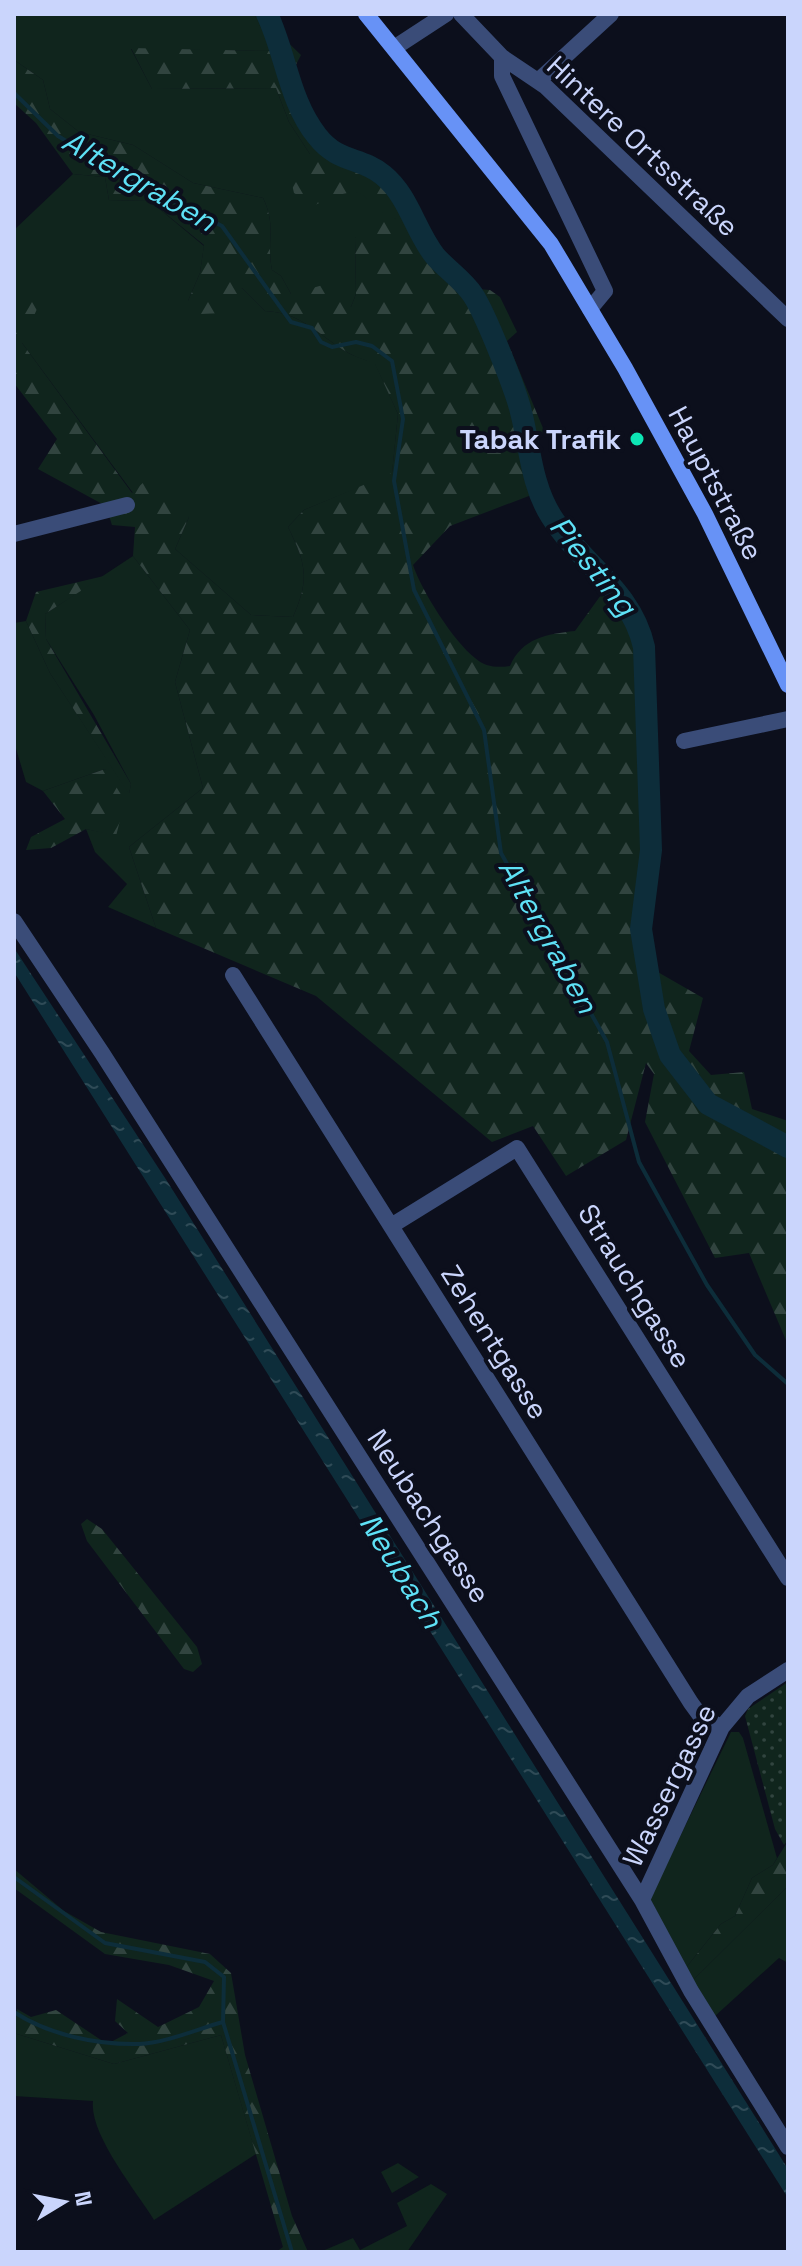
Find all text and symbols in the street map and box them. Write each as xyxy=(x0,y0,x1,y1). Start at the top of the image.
street label: Hintere Ortsstraße xyxy=(540,48,746,244)
water label: Altergraben xyxy=(56,121,223,240)
street label: Hauptstraße xyxy=(660,400,772,566)
place label: Tabak Trafik xyxy=(459,421,621,457)
marker: Tabak Trafik xyxy=(628,430,646,448)
water label: Piesting xyxy=(541,508,647,625)
water label: Altergraben xyxy=(490,852,607,1020)
street label: Strauchgasse xyxy=(570,1197,700,1375)
street label: Zehentgasse xyxy=(433,1258,557,1426)
street label: Neubachgasse xyxy=(360,1423,498,1609)
water label: Neubach xyxy=(352,1507,450,1635)
street label: Wassergasse xyxy=(614,1698,724,1872)
north arrow xyxy=(24,2162,104,2242)
text: N xyxy=(69,2189,99,2208)

